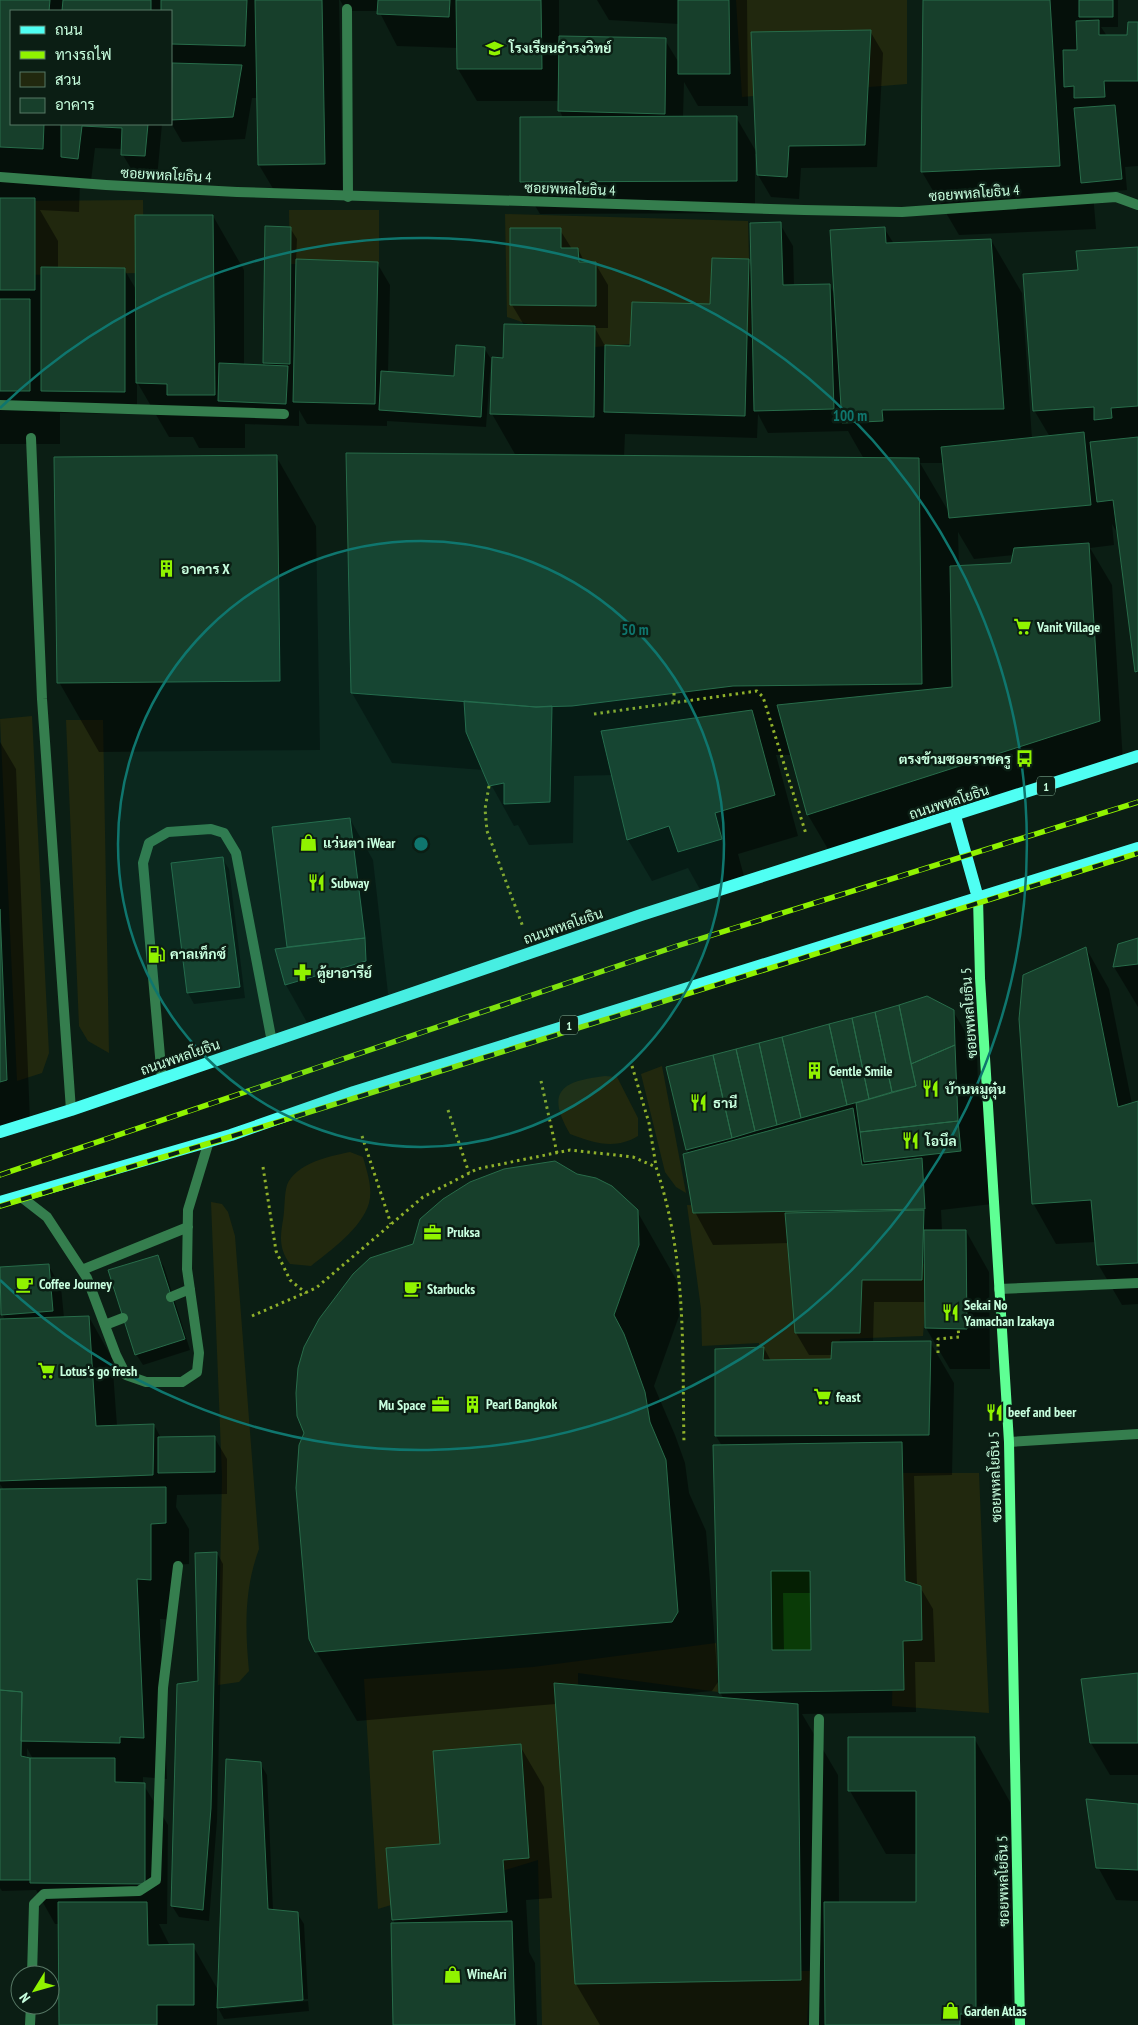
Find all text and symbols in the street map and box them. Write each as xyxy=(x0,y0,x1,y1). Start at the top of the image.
legend xyxy=(10,10,172,125)
text: ถนน xyxy=(55,20,83,39)
school or university icon: โรงเรียนธำรงวิทย์ xyxy=(485,38,505,58)
place label: โรงเรียนธำรงวิทย์ xyxy=(508,39,613,57)
text: ทางรถไฟ xyxy=(55,45,112,64)
text: สวน xyxy=(55,70,81,89)
text: อาคาร xyxy=(55,95,95,114)
street label: ซอยพหลโยธิน 4 xyxy=(120,164,213,186)
street label: ซอยพหลโยธิน 4 xyxy=(524,178,617,200)
street label: ซอยพหลโยธิน 4 xyxy=(928,181,1021,205)
text: 100 m xyxy=(833,406,867,425)
building icon: อาคาร X xyxy=(157,559,177,579)
place label: อาคาร X xyxy=(181,560,230,578)
supermarket icon: Vanit Village xyxy=(1013,617,1033,637)
place label: Vanit Village xyxy=(1036,618,1100,636)
text: 50 m xyxy=(621,620,649,639)
bus stop icon: ตรงข้ามซอยราชครู xyxy=(1015,749,1035,769)
place label: ตรงข้ามซอยราชครู xyxy=(899,750,1011,770)
road number: 1 xyxy=(1037,776,1055,796)
street label: ถนนพหลโยธิน xyxy=(907,781,991,823)
shop icon: แว่นตา iWear xyxy=(299,833,319,853)
place label: แว่นตา iWear xyxy=(323,834,396,852)
centre of rings xyxy=(412,835,430,853)
restaurant icon: Subway xyxy=(307,873,327,893)
place label: Subway xyxy=(331,874,370,892)
street label: ถนนพหลโยธิน xyxy=(521,904,605,948)
fuel station icon: คาลเท็กซ์ xyxy=(146,944,166,964)
place label: คาลเท็กซ์ xyxy=(170,944,227,963)
pharmacy icon: ตู้ยาอารีย์ xyxy=(293,963,313,983)
place label: ตู้ยาอารีย์ xyxy=(317,964,373,984)
street label: ซอยพหลโยธิน 5 xyxy=(957,967,981,1059)
road number: 1 xyxy=(560,1016,578,1034)
street label: ถนนพหลโยธิน xyxy=(138,1035,222,1079)
building icon: Gentle Smile xyxy=(805,1061,825,1081)
place label: Gentle Smile xyxy=(829,1062,893,1080)
restaurant icon: บ้านหมูตุ๋น xyxy=(921,1079,941,1099)
place label: บ้านหมูตุ๋น xyxy=(945,1080,1006,1100)
restaurant icon: ธานี xyxy=(689,1093,709,1113)
place label: ธานี xyxy=(713,1094,738,1112)
restaurant icon: โอบึล xyxy=(901,1131,921,1151)
place label: โอบึล xyxy=(924,1132,957,1150)
office icon: Pruksa xyxy=(423,1222,443,1242)
place label: Pruksa xyxy=(447,1223,480,1241)
cafe icon: Coffee Journey xyxy=(15,1274,35,1294)
place label: Coffee Journey xyxy=(39,1275,112,1293)
cafe icon: Starbucks xyxy=(403,1279,423,1299)
place label: Starbucks xyxy=(427,1280,475,1298)
place label: Sekai No Yamachan Izakaya xyxy=(963,1296,1055,1330)
restaurant icon: Sekai No Yamachan Izakaya xyxy=(940,1303,960,1323)
supermarket icon: Lotus's go fresh xyxy=(36,1361,56,1381)
place label: Lotus's go fresh xyxy=(60,1362,137,1380)
supermarket icon: feast xyxy=(812,1387,832,1407)
place label: feast xyxy=(836,1388,861,1406)
building icon: Pearl Bangkok xyxy=(462,1394,482,1414)
office icon: Mu Space xyxy=(430,1395,450,1415)
place label: Pearl Bangkok xyxy=(486,1395,557,1413)
place label: Mu Space xyxy=(379,1396,426,1414)
restaurant icon: beef and beer xyxy=(984,1402,1004,1422)
place label: beef and beer xyxy=(1008,1403,1077,1421)
street label: ซอยพหลโยธิน 5 xyxy=(984,1431,1006,1523)
street label: ซอยพหลโยธิน 5 xyxy=(993,1835,1013,1927)
shop icon: WineAri xyxy=(443,1964,463,1984)
north arrow xyxy=(10,1965,60,2015)
place label: WineAri xyxy=(466,1965,507,1983)
text: N xyxy=(15,1989,34,2006)
shop icon: Garden Atlas xyxy=(940,2001,960,2021)
place label: Garden Atlas xyxy=(964,2002,1027,2020)

